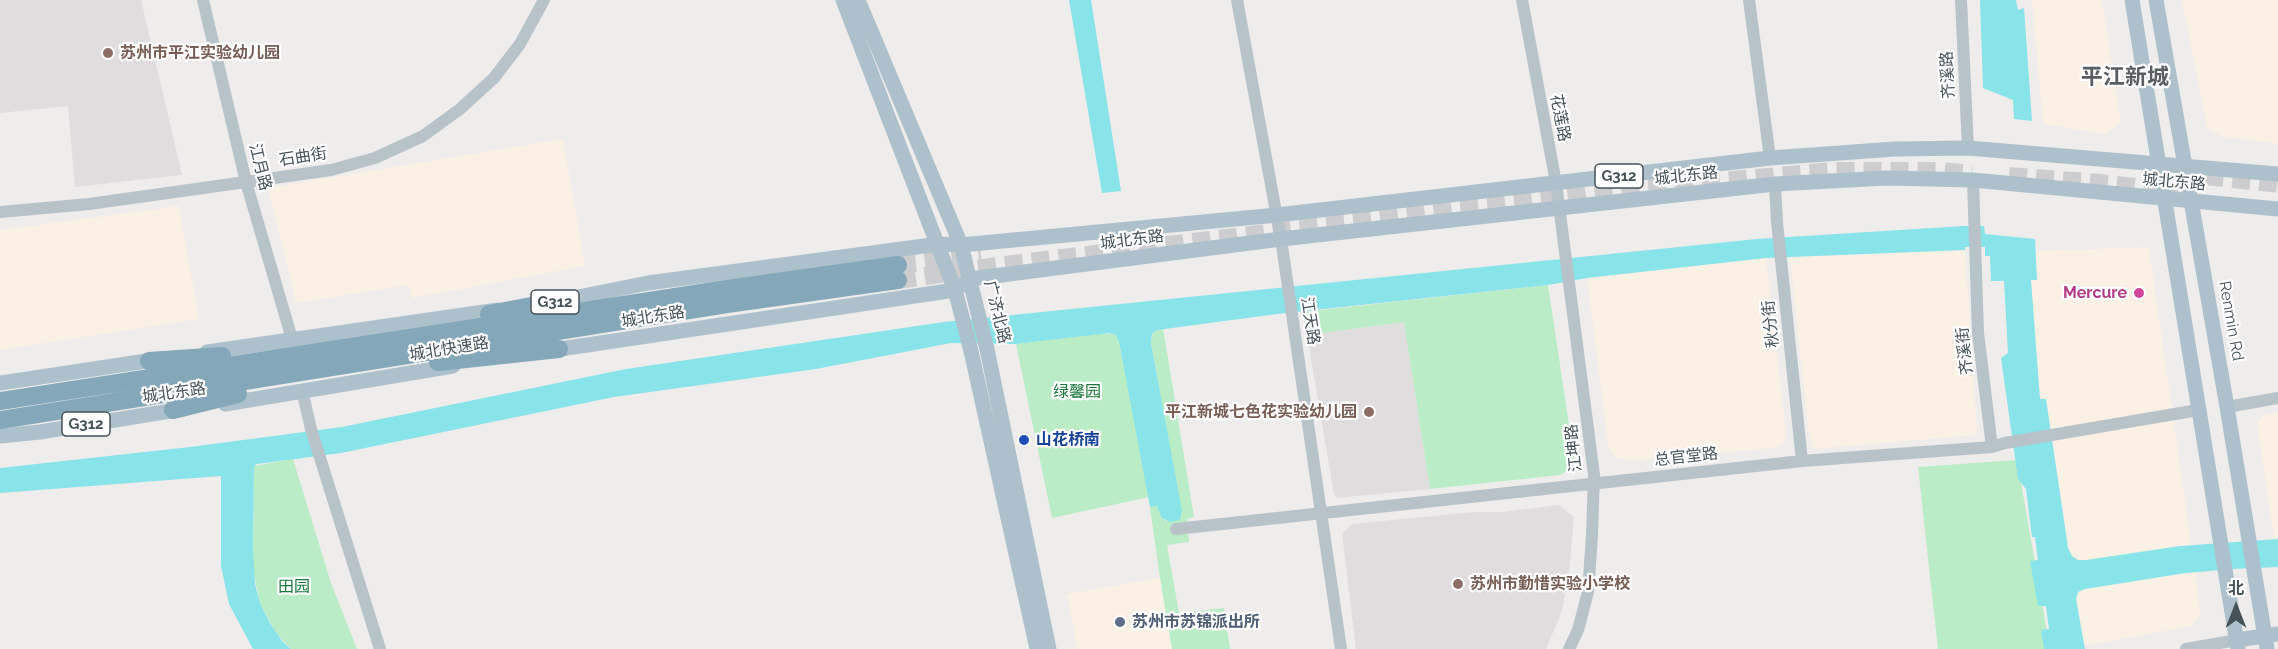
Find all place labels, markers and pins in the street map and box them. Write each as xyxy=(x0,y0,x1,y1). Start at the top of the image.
place label: 苏州市平江实验幼儿园 xyxy=(120,43,280,63)
marker: 苏州市平江实验幼儿园 xyxy=(101,46,115,60)
place label: Mercure xyxy=(2063,283,2127,303)
marker: Mercure xyxy=(2132,286,2146,300)
place label: 平江新城七色花实验幼儿园 xyxy=(1165,402,1357,422)
marker: 平江新城七色花实验幼儿园 xyxy=(1362,405,1376,419)
place label: 山花桥南 xyxy=(1036,430,1100,450)
marker: 山花桥南 xyxy=(1017,433,1031,447)
place label: 苏州市勤惜实验小学校 xyxy=(1470,574,1630,594)
marker: 苏州市勤惜实验小学校 xyxy=(1451,577,1465,591)
place label: 苏州市苏锦派出所 xyxy=(1132,612,1260,632)
marker: 苏州市苏锦派出所 xyxy=(1113,615,1127,629)

